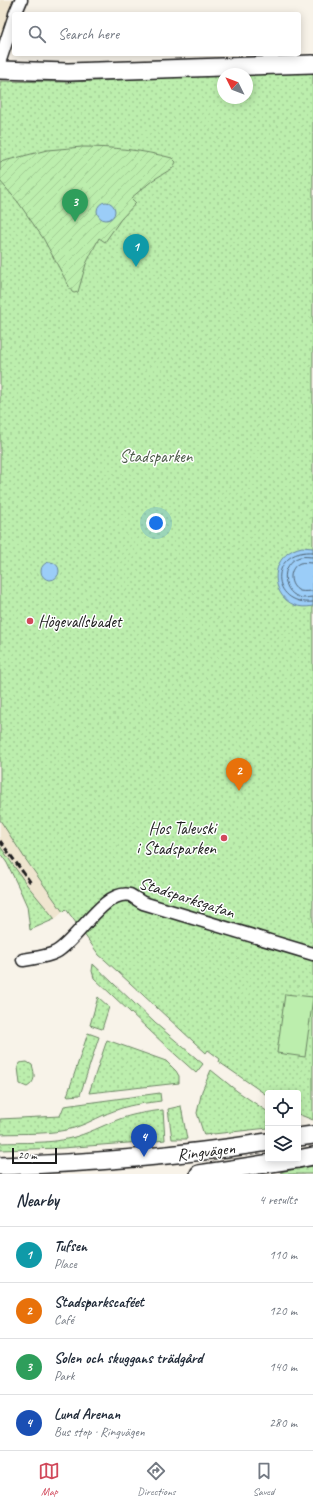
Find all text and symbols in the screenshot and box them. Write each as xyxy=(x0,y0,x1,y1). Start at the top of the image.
search box xyxy=(12,12,301,56)
icon: search xyxy=(26,23,48,45)
text: Search here xyxy=(58,25,119,44)
north arrow xyxy=(217,68,253,104)
pin: 3 xyxy=(62,189,88,222)
pin: 1 xyxy=(123,234,149,267)
park label: Stadsparken xyxy=(120,446,194,467)
your location xyxy=(146,513,166,533)
place label: Högevallsbadet xyxy=(38,611,124,632)
marker: Högevallsbadet xyxy=(25,616,35,626)
pin: 2 xyxy=(226,758,252,791)
place label: Hos Talevski i Stadsparken xyxy=(136,818,218,859)
marker: Hos Talevski i Stadsparken xyxy=(219,833,229,843)
street label: Stadsparksgatan xyxy=(136,872,239,923)
map controls xyxy=(265,1090,301,1162)
button: locate xyxy=(265,1090,301,1126)
pin: 4 xyxy=(131,1124,157,1157)
button: layers xyxy=(265,1126,301,1162)
street label: Ringvägen xyxy=(176,1137,237,1165)
scale bar xyxy=(12,1146,57,1165)
text: 20 m xyxy=(18,1148,37,1162)
text: Nearby xyxy=(16,1190,59,1211)
text: 4 results xyxy=(259,1192,297,1208)
text: Tufsen xyxy=(54,1237,87,1256)
text: 1 xyxy=(26,1247,32,1263)
text: 110 m xyxy=(269,1247,297,1263)
text: Place xyxy=(54,1256,77,1272)
text: Stadsparkscaféet xyxy=(54,1293,144,1312)
text: 2 xyxy=(26,1303,32,1319)
text: 120 m xyxy=(269,1303,297,1319)
text: Café xyxy=(54,1312,74,1328)
text: Solen och skuggans trädgård xyxy=(54,1349,202,1368)
text: 3 xyxy=(26,1359,32,1375)
text: 140 m xyxy=(269,1359,297,1375)
text: Park xyxy=(54,1368,75,1384)
text: Lund Arenan xyxy=(54,1405,120,1424)
text: 4 xyxy=(26,1415,32,1431)
text: 280 m xyxy=(269,1415,297,1431)
text: Bus stop · Ringvägen xyxy=(54,1424,145,1440)
tab: Map xyxy=(38,1460,60,1498)
tab: Directions xyxy=(137,1460,176,1498)
tab: Saved xyxy=(253,1460,275,1498)

